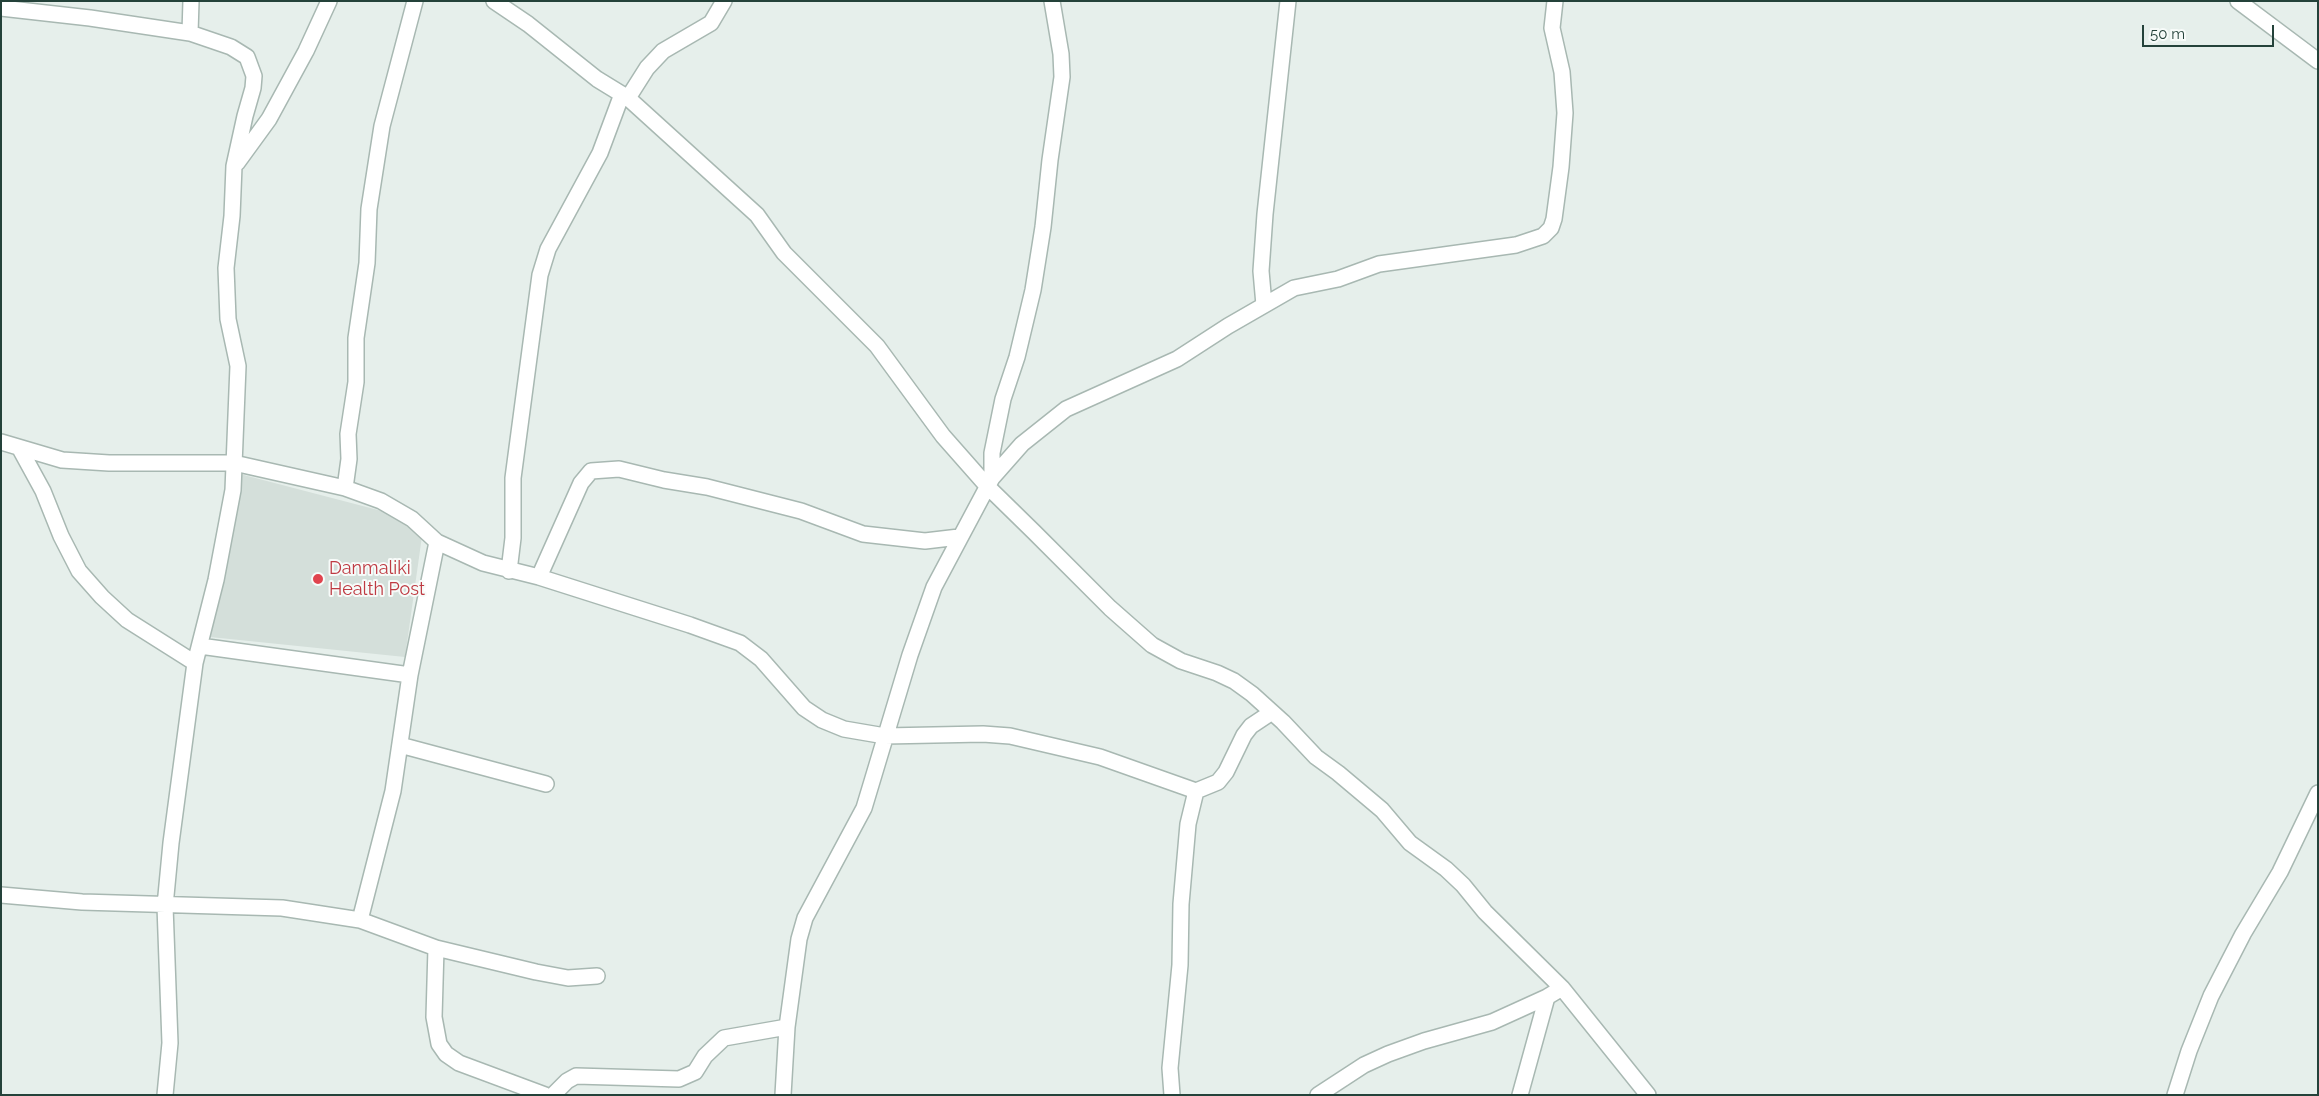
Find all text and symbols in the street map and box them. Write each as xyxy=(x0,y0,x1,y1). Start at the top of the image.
scale bar xyxy=(2144,15,2276,47)
text: 50 m xyxy=(2150,25,2185,43)
place label: Danmaliki Health Post xyxy=(329,558,425,600)
marker: Danmaliki Health Post xyxy=(311,572,325,586)

